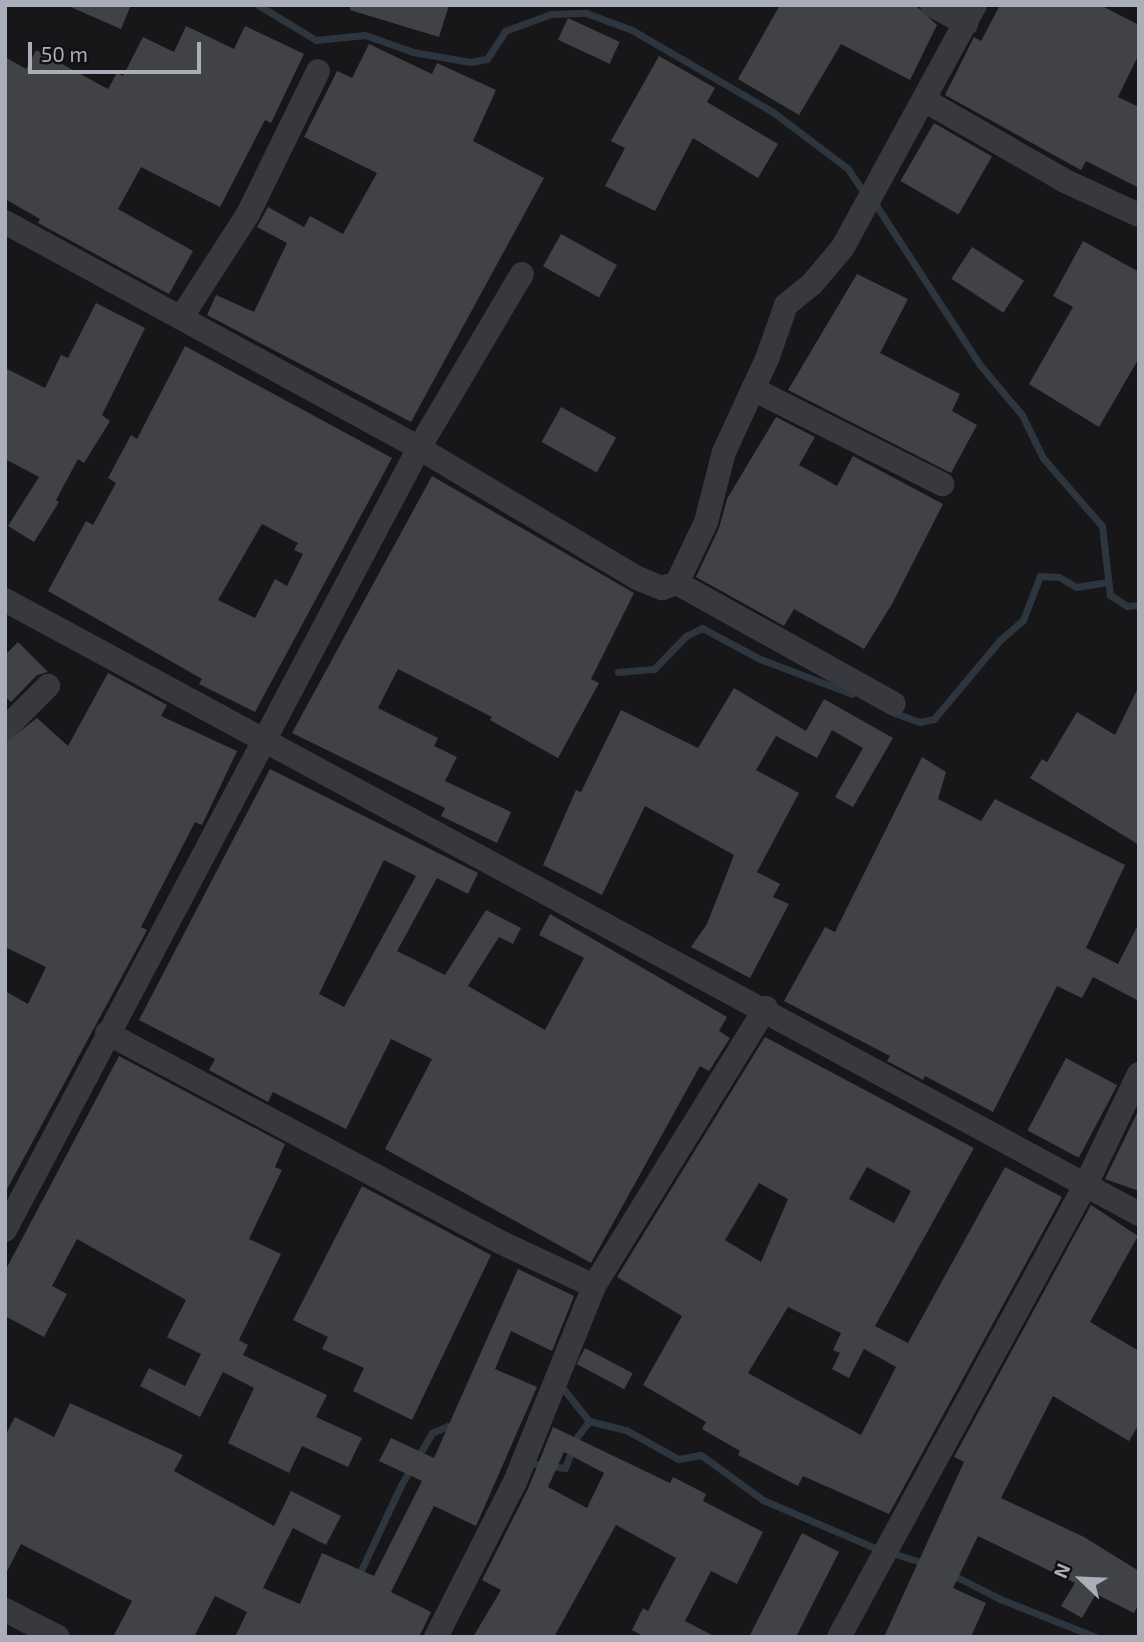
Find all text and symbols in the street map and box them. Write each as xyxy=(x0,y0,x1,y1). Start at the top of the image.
scale bar xyxy=(32,28,205,72)
text: 50 m xyxy=(41,41,88,66)
north arrow xyxy=(1046,1544,1116,1614)
text: N xyxy=(1048,1560,1074,1581)

